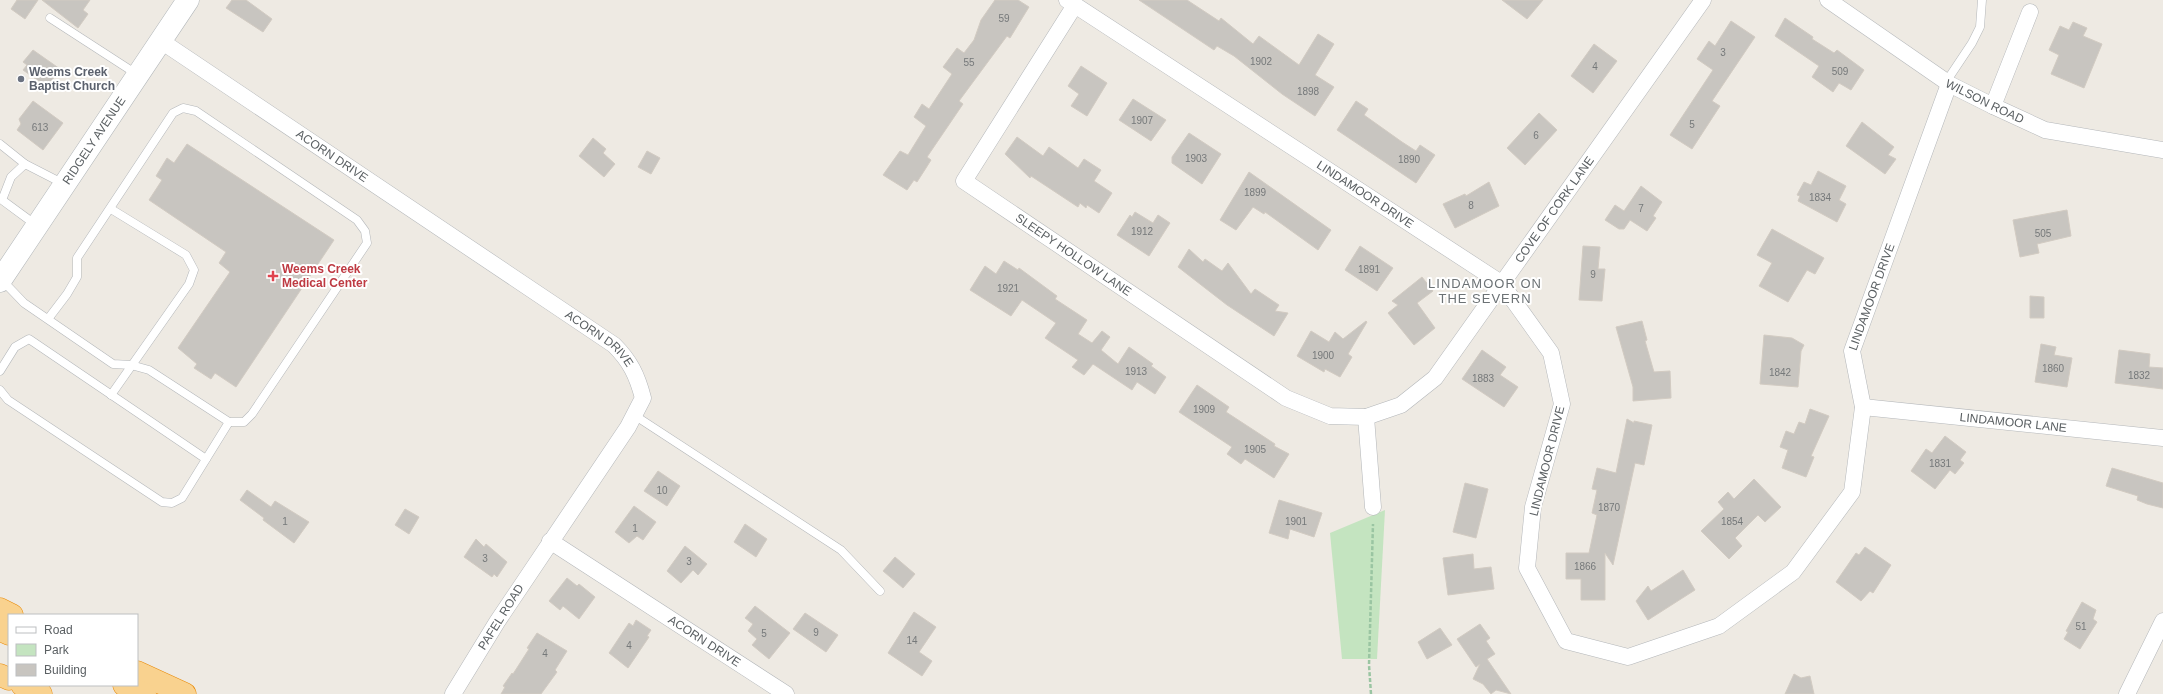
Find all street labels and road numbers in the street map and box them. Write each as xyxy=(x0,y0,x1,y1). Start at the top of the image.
street label: WILSON ROAD xyxy=(1943,76,2026,126)
street label: RIDGELY AVENUE xyxy=(60,94,128,187)
street label: ACORN DRIVE xyxy=(294,127,371,185)
street label: COVE OF CORK LANE xyxy=(1512,154,1597,265)
street label: LINDAMOOR DRIVE xyxy=(1314,158,1416,231)
street label: SLEEPY HOLLOW LANE xyxy=(1013,211,1134,299)
street label: LINDAMOOR DRIVE xyxy=(1846,241,1898,352)
street label: ACORN DRIVE xyxy=(563,307,636,369)
street label: LINDAMOOR DRIVE xyxy=(1527,405,1567,517)
street label: LINDAMOOR LANE xyxy=(1959,410,2067,435)
street label: PAFEL ROAD xyxy=(475,581,527,652)
street label: ACORN DRIVE xyxy=(666,613,743,670)

